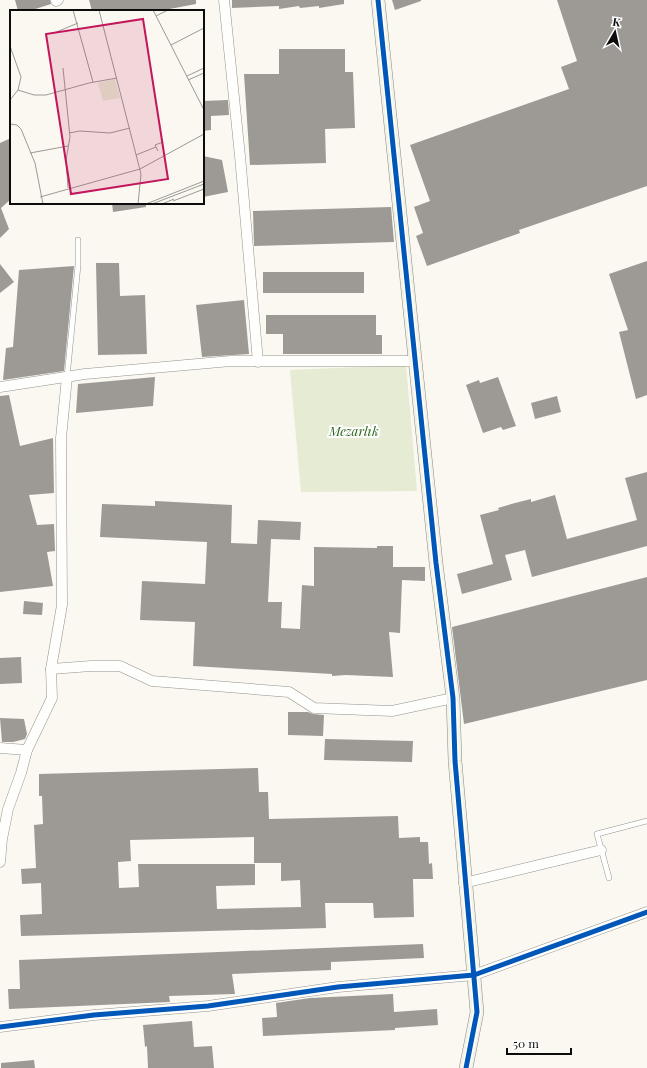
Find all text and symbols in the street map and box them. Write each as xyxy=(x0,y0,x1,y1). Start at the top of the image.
inset map xyxy=(10,10,204,204)
north arrow xyxy=(595,12,635,52)
text: K xyxy=(612,14,622,30)
park label: Mezarlık xyxy=(328,422,379,439)
scale bar xyxy=(507,1030,571,1056)
text: 50 m xyxy=(513,1035,539,1051)

